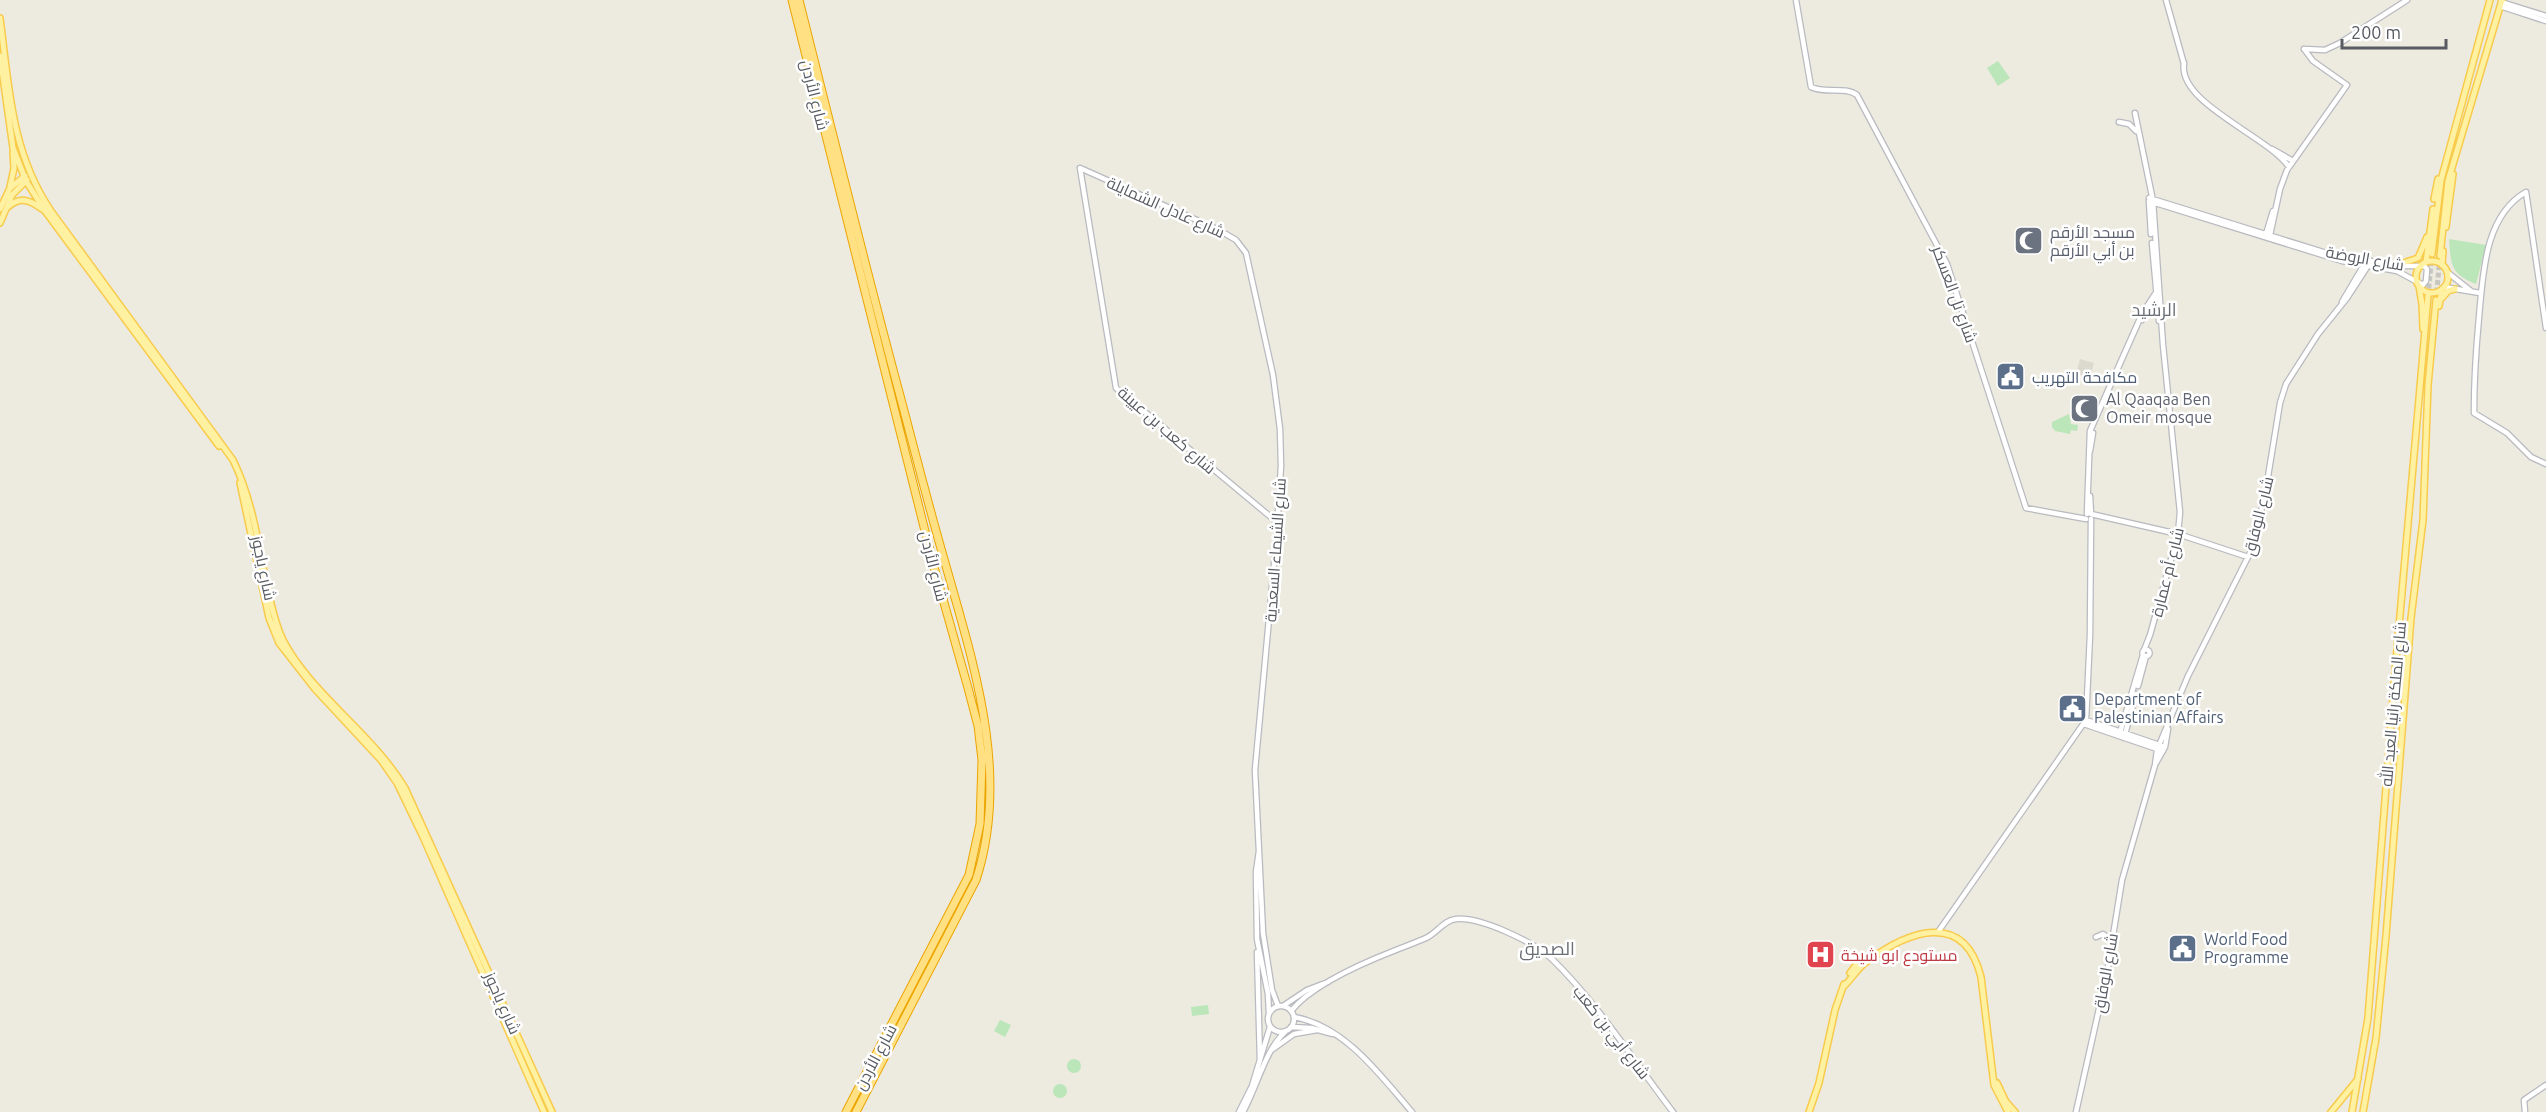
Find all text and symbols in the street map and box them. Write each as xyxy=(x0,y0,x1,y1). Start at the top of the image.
scale bar xyxy=(2342,12,2446,50)
text: 200 m xyxy=(2351,22,2401,42)
street label: شارع الأردن xyxy=(795,58,832,133)
street label: شارع عادل الشمايلة xyxy=(1103,173,1228,244)
place label: مسجد الأرقم بن أبي الأرقم xyxy=(2050,223,2135,264)
mosque icon: مسجد الأرقم بن أبي الأرقم xyxy=(2013,225,2045,257)
street label: شارع تل العسكر xyxy=(1926,242,1981,346)
street label: شارع الروضة xyxy=(2324,242,2406,277)
district label: الرشيد xyxy=(2132,299,2177,321)
public building icon: مكافحة التهريب xyxy=(1995,361,2027,393)
place label: مكافحة التهريب xyxy=(2032,368,2137,388)
street label: شارع كعب بن عيينة xyxy=(1113,383,1220,480)
place label: Al Qaaqaa Ben Omeir mosque xyxy=(2106,390,2212,426)
mosque icon: Al Qaaqaa Ben Omeir mosque xyxy=(2069,392,2101,424)
street label: شارع الوفاق xyxy=(2239,475,2279,558)
street label: شارع الشيماء السعدية xyxy=(1261,477,1292,623)
street label: شارع أم عمارة xyxy=(2147,526,2190,619)
street label: شارع الأردن xyxy=(914,529,951,604)
street label: شارع ياجوز xyxy=(245,533,280,603)
street label: شارع الملكة رانيا العبد الله xyxy=(2376,621,2412,787)
place label: Department of Palestinian Affairs xyxy=(2094,690,2224,726)
public building icon: Department of Palestinian Affairs xyxy=(2057,692,2089,724)
place label: World Food Programme xyxy=(2204,930,2289,966)
street label: شارع الوفاق xyxy=(2089,932,2124,1015)
public building icon: World Food Programme xyxy=(2167,932,2199,964)
district label: الصديق xyxy=(1519,938,1575,961)
hospital icon: مستودع ابو شيخة xyxy=(1804,939,1836,971)
place label: مستودع ابو شيخة xyxy=(1841,946,1958,967)
street label: شارع ياجوز xyxy=(478,968,525,1038)
street label: شارع أبي بن كعب xyxy=(1566,982,1654,1085)
street label: شارع الأردن xyxy=(850,1021,902,1094)

